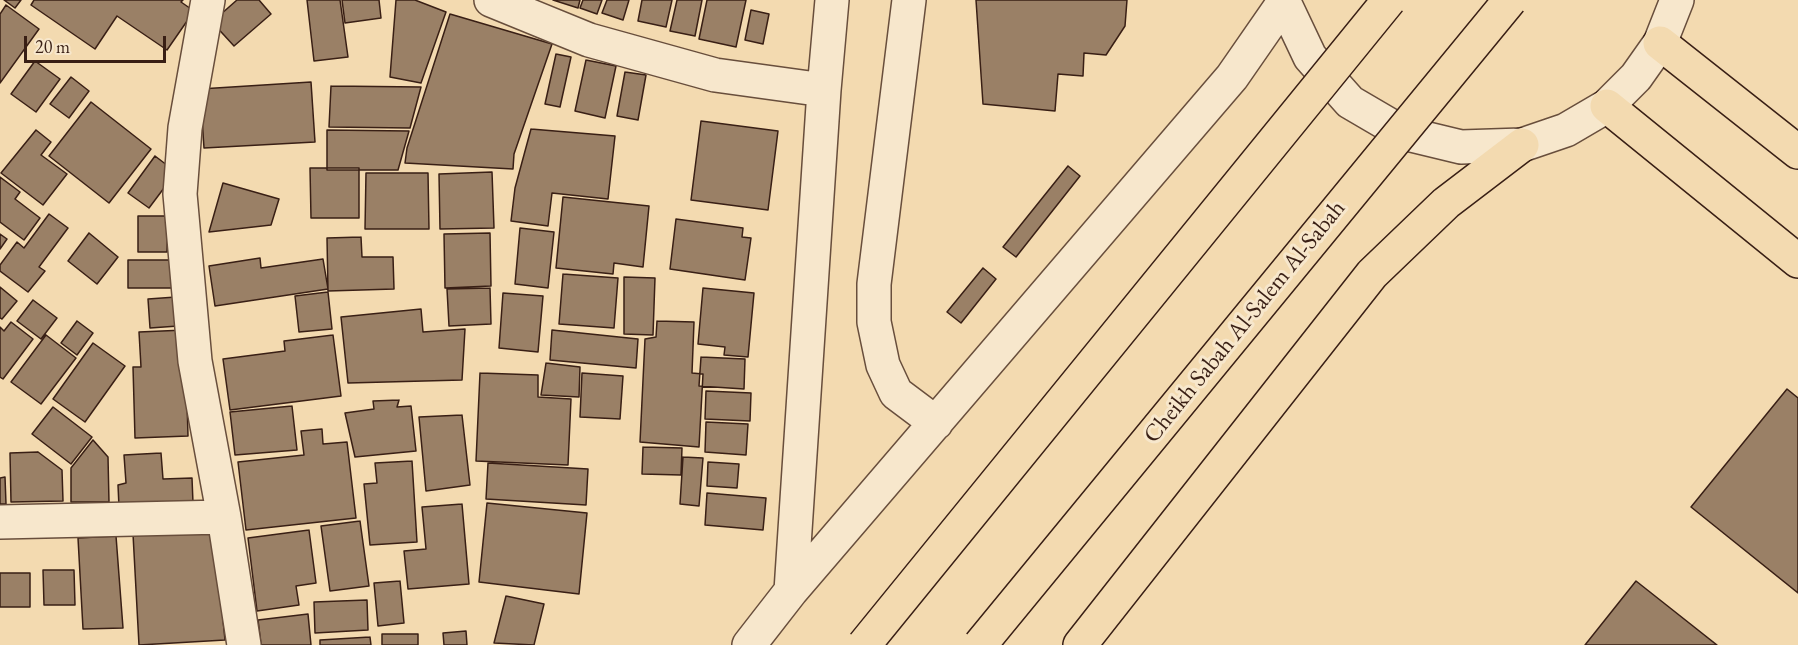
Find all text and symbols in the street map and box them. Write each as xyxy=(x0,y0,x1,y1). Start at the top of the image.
scale bar xyxy=(27,24,170,62)
text: 20 m xyxy=(35,35,70,58)
street label: Cheikh Sabah Al-Salem Al-Sabah xyxy=(1138,195,1352,449)

